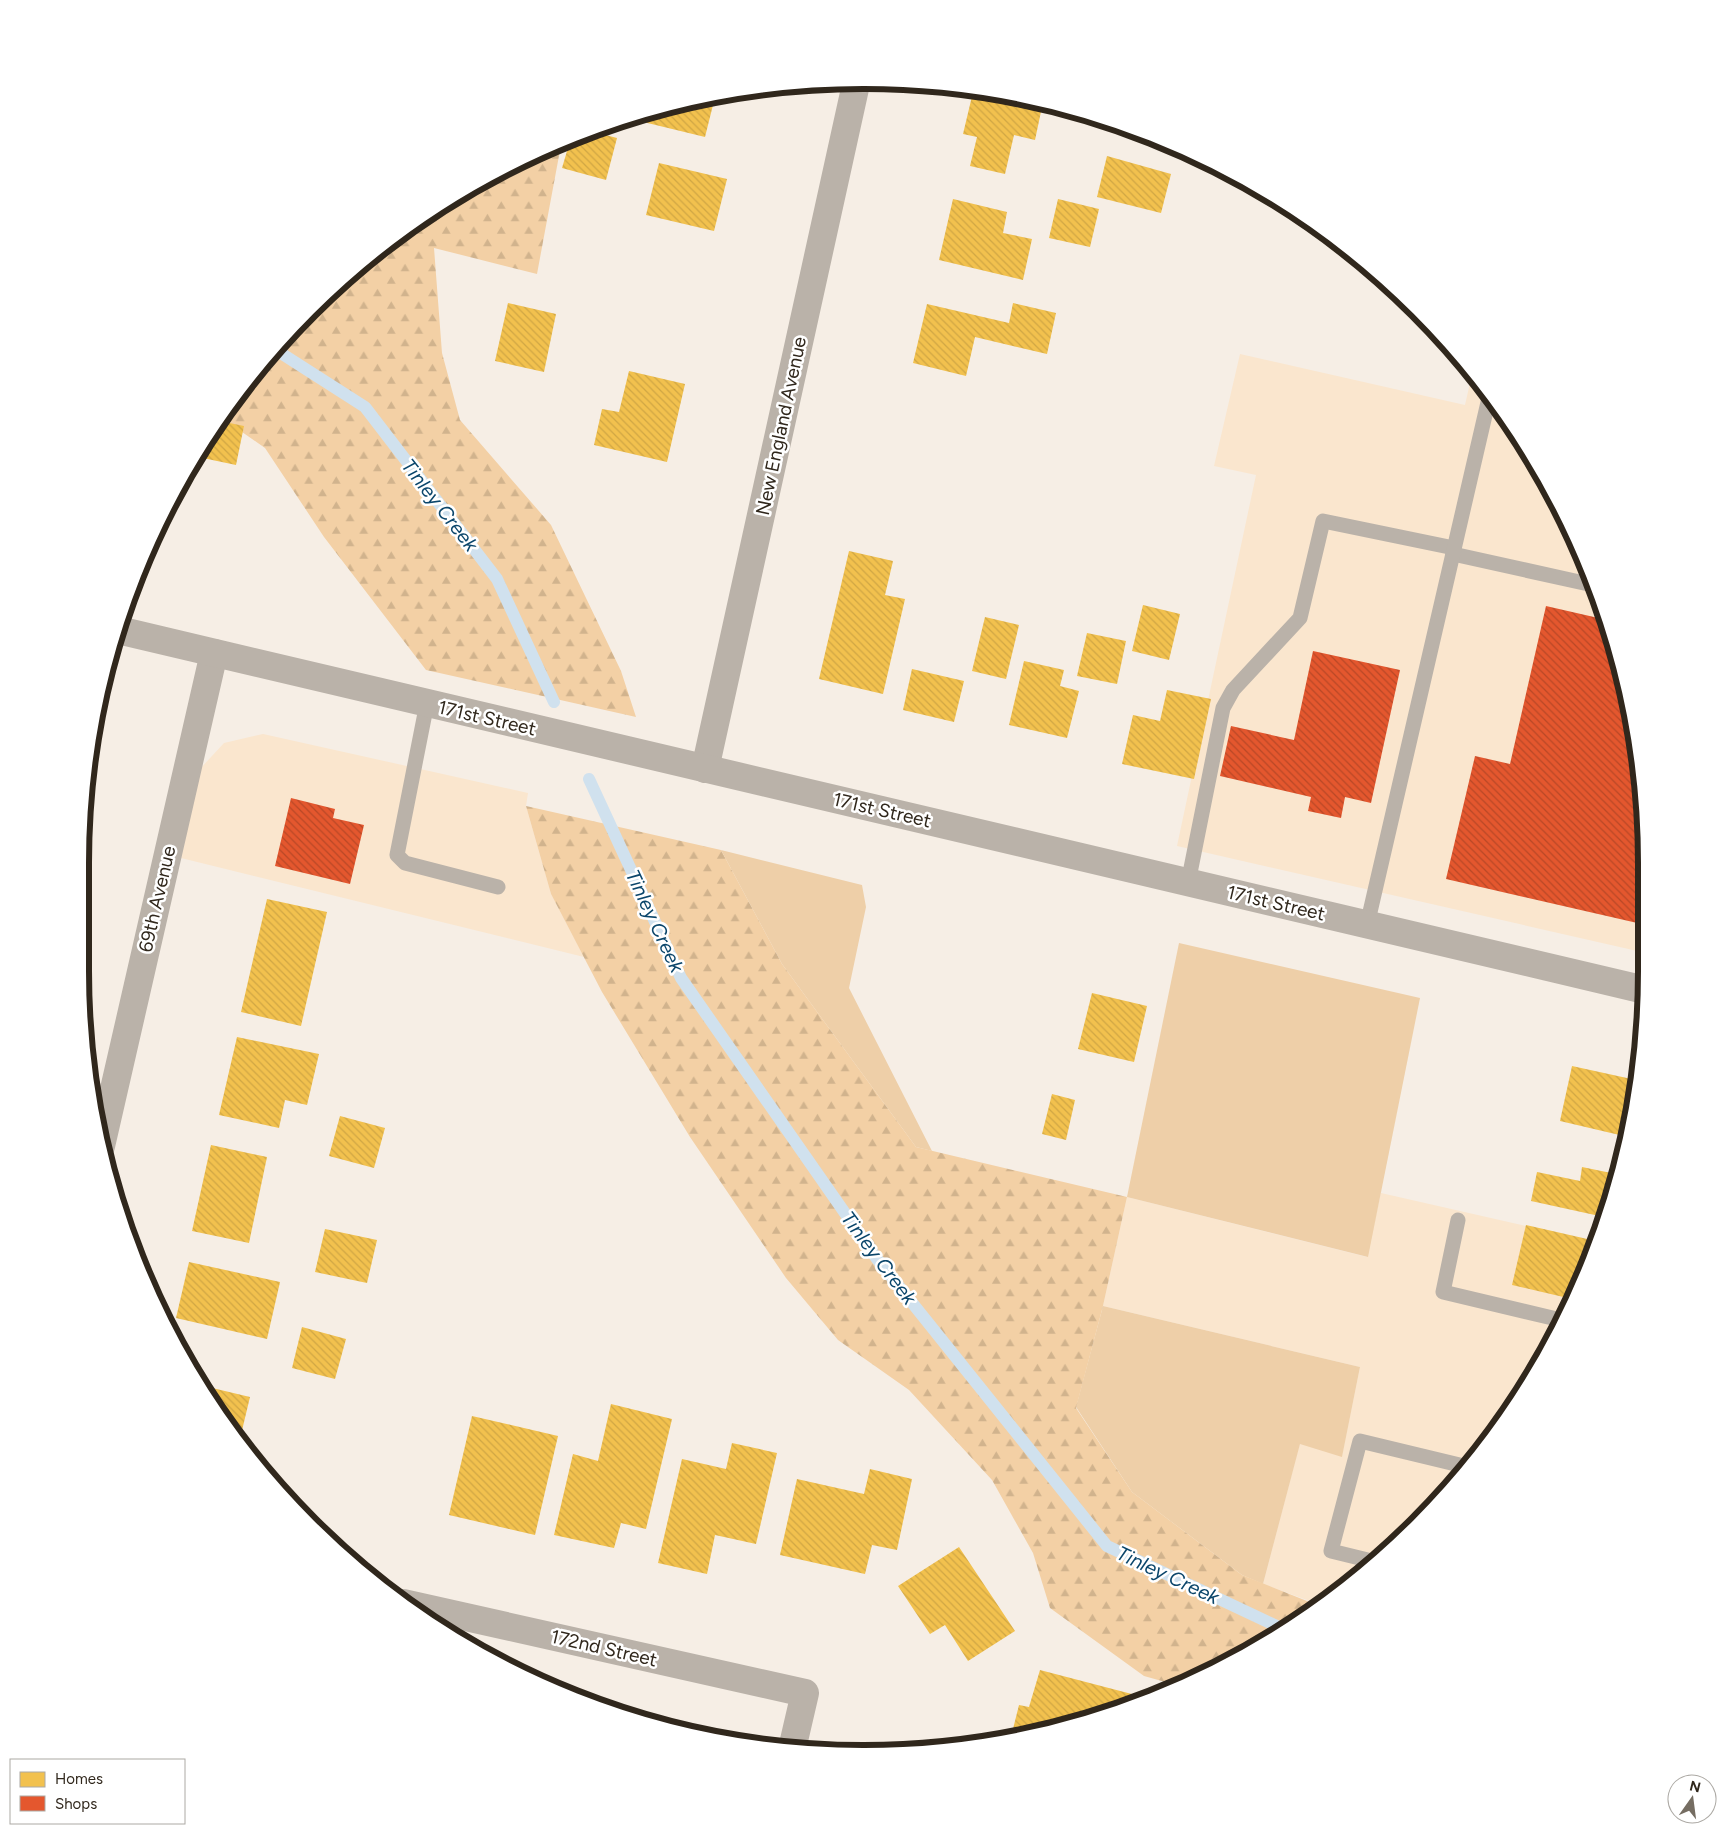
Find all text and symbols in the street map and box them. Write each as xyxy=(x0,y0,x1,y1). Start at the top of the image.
street label: New England Avenue xyxy=(751,335,811,517)
water label: Tinley Creek xyxy=(397,454,484,557)
street label: 171st Street xyxy=(436,696,538,740)
street label: 171st Street xyxy=(831,788,933,832)
street label: 69th Avenue xyxy=(134,844,180,954)
water label: Tinley Creek xyxy=(621,866,690,977)
street label: 171st Street xyxy=(1225,881,1327,925)
water label: Tinley Creek xyxy=(836,1207,923,1310)
water label: Tinley Creek xyxy=(1113,1541,1224,1610)
street label: 172nd Street xyxy=(549,1625,659,1671)
legend xyxy=(10,1759,185,1824)
text: Homes xyxy=(55,1770,103,1788)
north arrow xyxy=(1667,1774,1717,1824)
text: N xyxy=(1688,1777,1702,1796)
text: Shops xyxy=(55,1795,97,1813)

